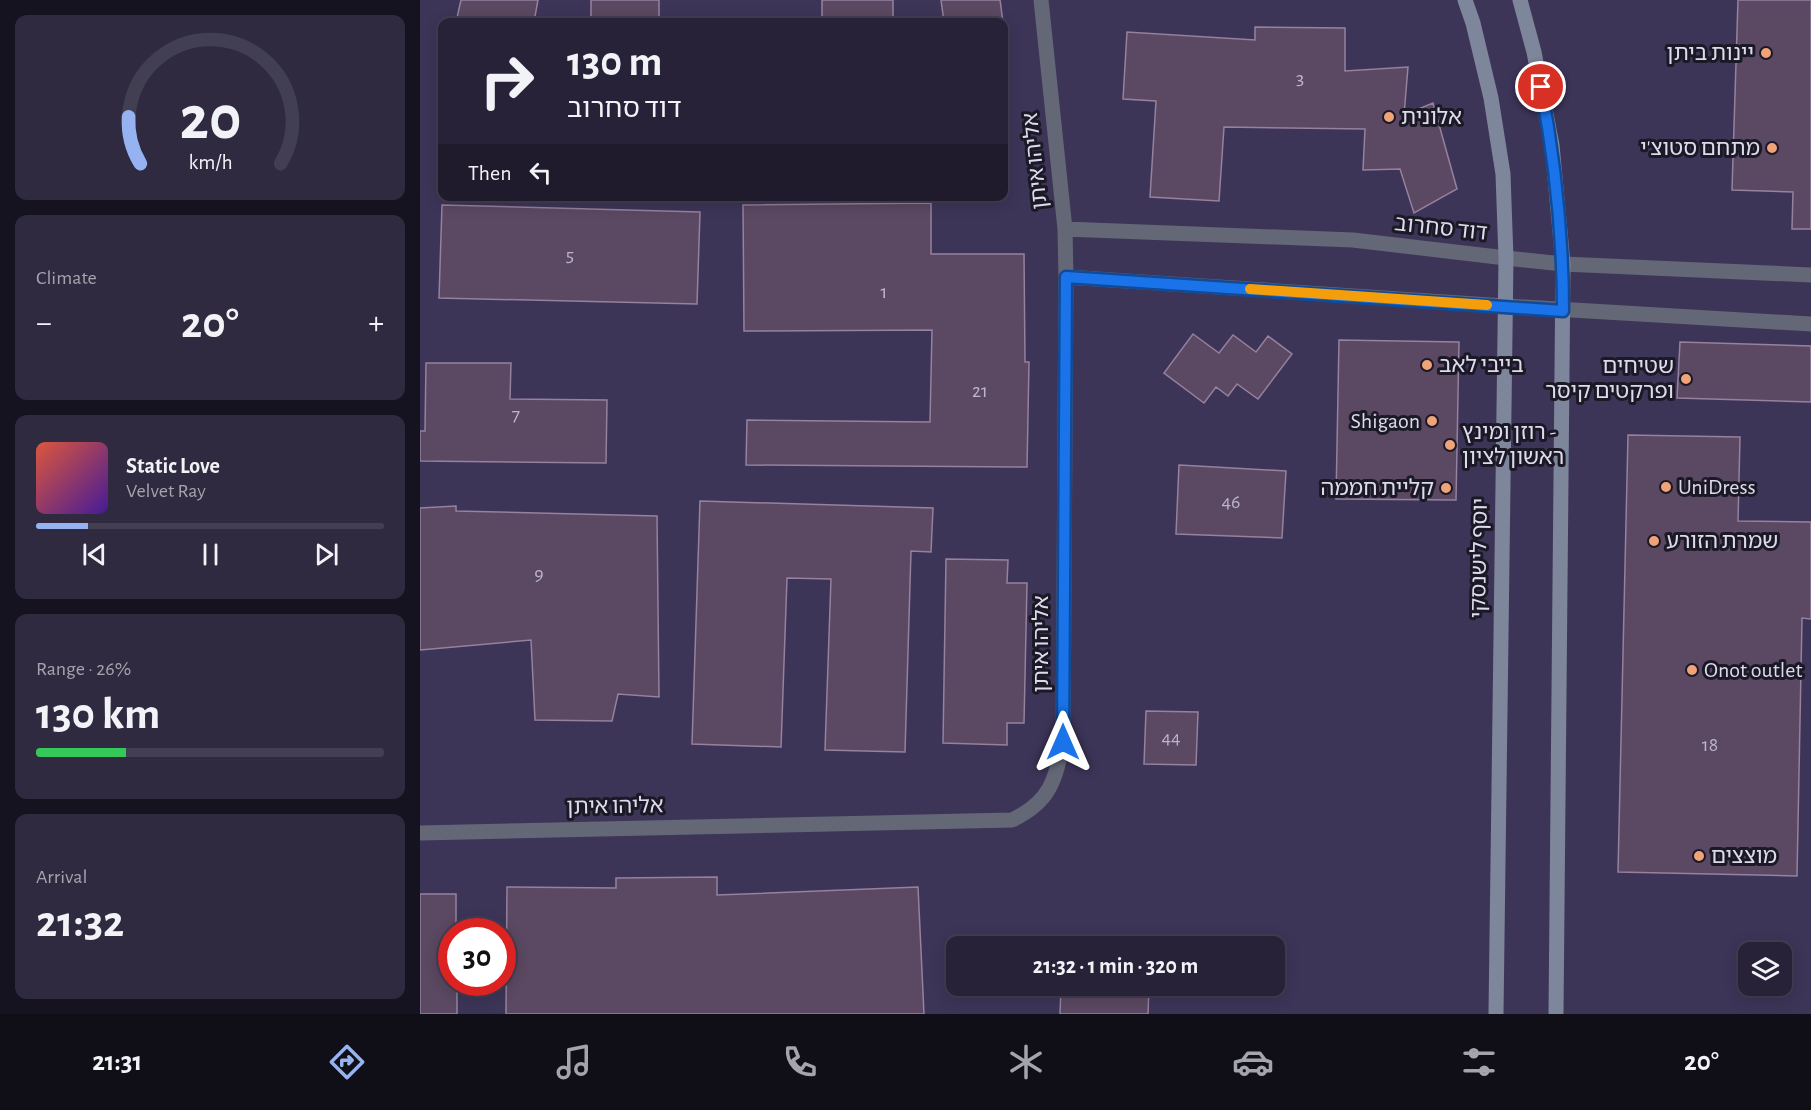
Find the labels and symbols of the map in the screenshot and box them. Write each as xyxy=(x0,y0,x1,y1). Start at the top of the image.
place label: יינות ביתן xyxy=(1666,42,1754,64)
marker: יינות ביתן xyxy=(1759,46,1773,60)
pin xyxy=(1515,61,1566,112)
house number: 3 xyxy=(1296,68,1304,88)
place label: אלונית xyxy=(1401,106,1462,128)
marker: אלונית xyxy=(1382,110,1396,124)
street label: אליהו איתן xyxy=(1019,111,1051,210)
place label: מתחם סטוצ'י xyxy=(1640,137,1760,159)
marker: מתחם סטוצ'י xyxy=(1765,141,1779,155)
street label: דוד סחרוב xyxy=(1393,212,1489,244)
house number: 5 xyxy=(566,245,574,265)
house number: 1 xyxy=(881,282,887,302)
place label: בייבי לאב xyxy=(1439,354,1524,376)
place label: שטיחים ופרקטים קיסר xyxy=(1545,355,1674,402)
marker: בייבי לאב xyxy=(1420,358,1434,372)
marker: שטיחים ופרקטים קיסר xyxy=(1679,372,1693,386)
house number: 21 xyxy=(972,381,988,401)
house number: 7 xyxy=(512,405,520,425)
place label: Shigaon xyxy=(1351,410,1420,432)
marker: Shigaon xyxy=(1425,414,1439,428)
place label: רוזן ומינץ - ראשון לציון xyxy=(1462,421,1564,468)
marker: רוזן ומינץ - ראשון לציון xyxy=(1443,438,1457,452)
place label: UniDress xyxy=(1678,476,1756,498)
place label: קליית חממה xyxy=(1321,477,1434,499)
marker: UniDress xyxy=(1659,480,1673,494)
marker: קליית חממה xyxy=(1439,481,1453,495)
house number: 46 xyxy=(1221,492,1241,512)
street label: יוסף לישנסקי xyxy=(1467,498,1491,618)
place label: שמרת הזורע xyxy=(1666,530,1778,552)
marker: שמרת הזורע xyxy=(1647,534,1661,548)
house number: 9 xyxy=(534,564,544,584)
street label: אליהו איתן xyxy=(1030,595,1052,693)
place label: Onot outlet xyxy=(1704,659,1802,681)
marker: Onot outlet xyxy=(1685,663,1699,677)
position arrow xyxy=(1031,710,1095,774)
house number: 44 xyxy=(1161,728,1181,748)
house number: 18 xyxy=(1702,735,1718,755)
street label: אליהו איתן xyxy=(566,794,664,818)
place label: מוצצים xyxy=(1711,845,1777,867)
marker: מוצצים xyxy=(1692,849,1706,863)
speed limit sign: 30 xyxy=(438,918,516,996)

